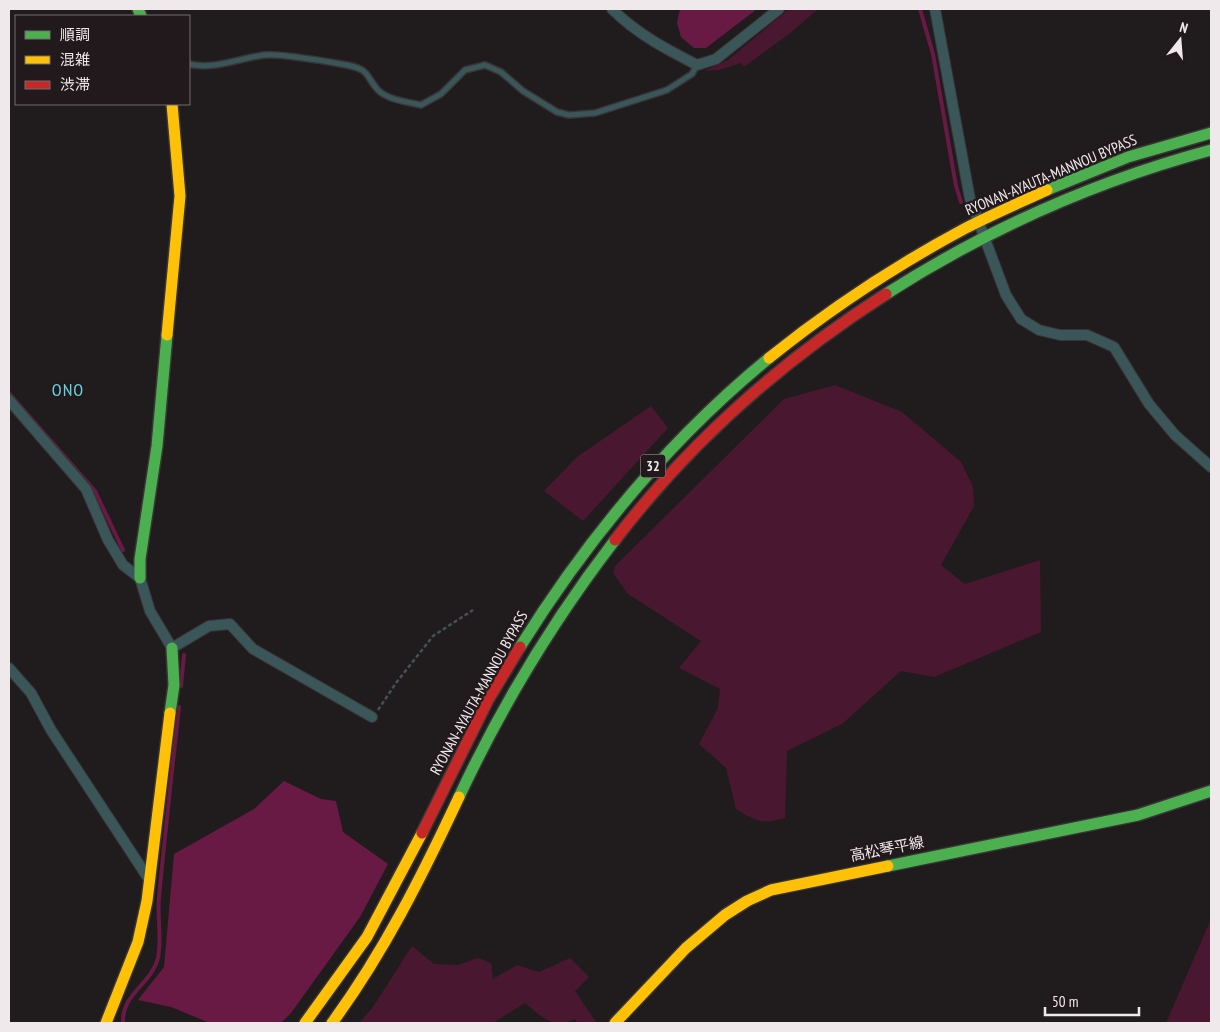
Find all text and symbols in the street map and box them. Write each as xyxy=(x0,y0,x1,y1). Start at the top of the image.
legend xyxy=(15,15,190,105)
north arrow xyxy=(1155,15,1205,65)
text: N xyxy=(1178,18,1190,37)
text: 順調 xyxy=(60,25,90,44)
text: 混雑 xyxy=(60,50,90,69)
text: 渋滞 xyxy=(60,75,90,94)
street label: RYONAN-AYAUTA-MANNOU BYPASS xyxy=(962,130,1139,219)
district label: ONO xyxy=(52,378,84,401)
road number: 32 xyxy=(640,454,666,478)
street label: RYONAN-AYAUTA-MANNOU BYPASS xyxy=(426,608,532,778)
street label: 高松琴平線 xyxy=(848,832,926,865)
scale bar xyxy=(1045,984,1139,1016)
text: 50 m xyxy=(1052,992,1078,1011)

